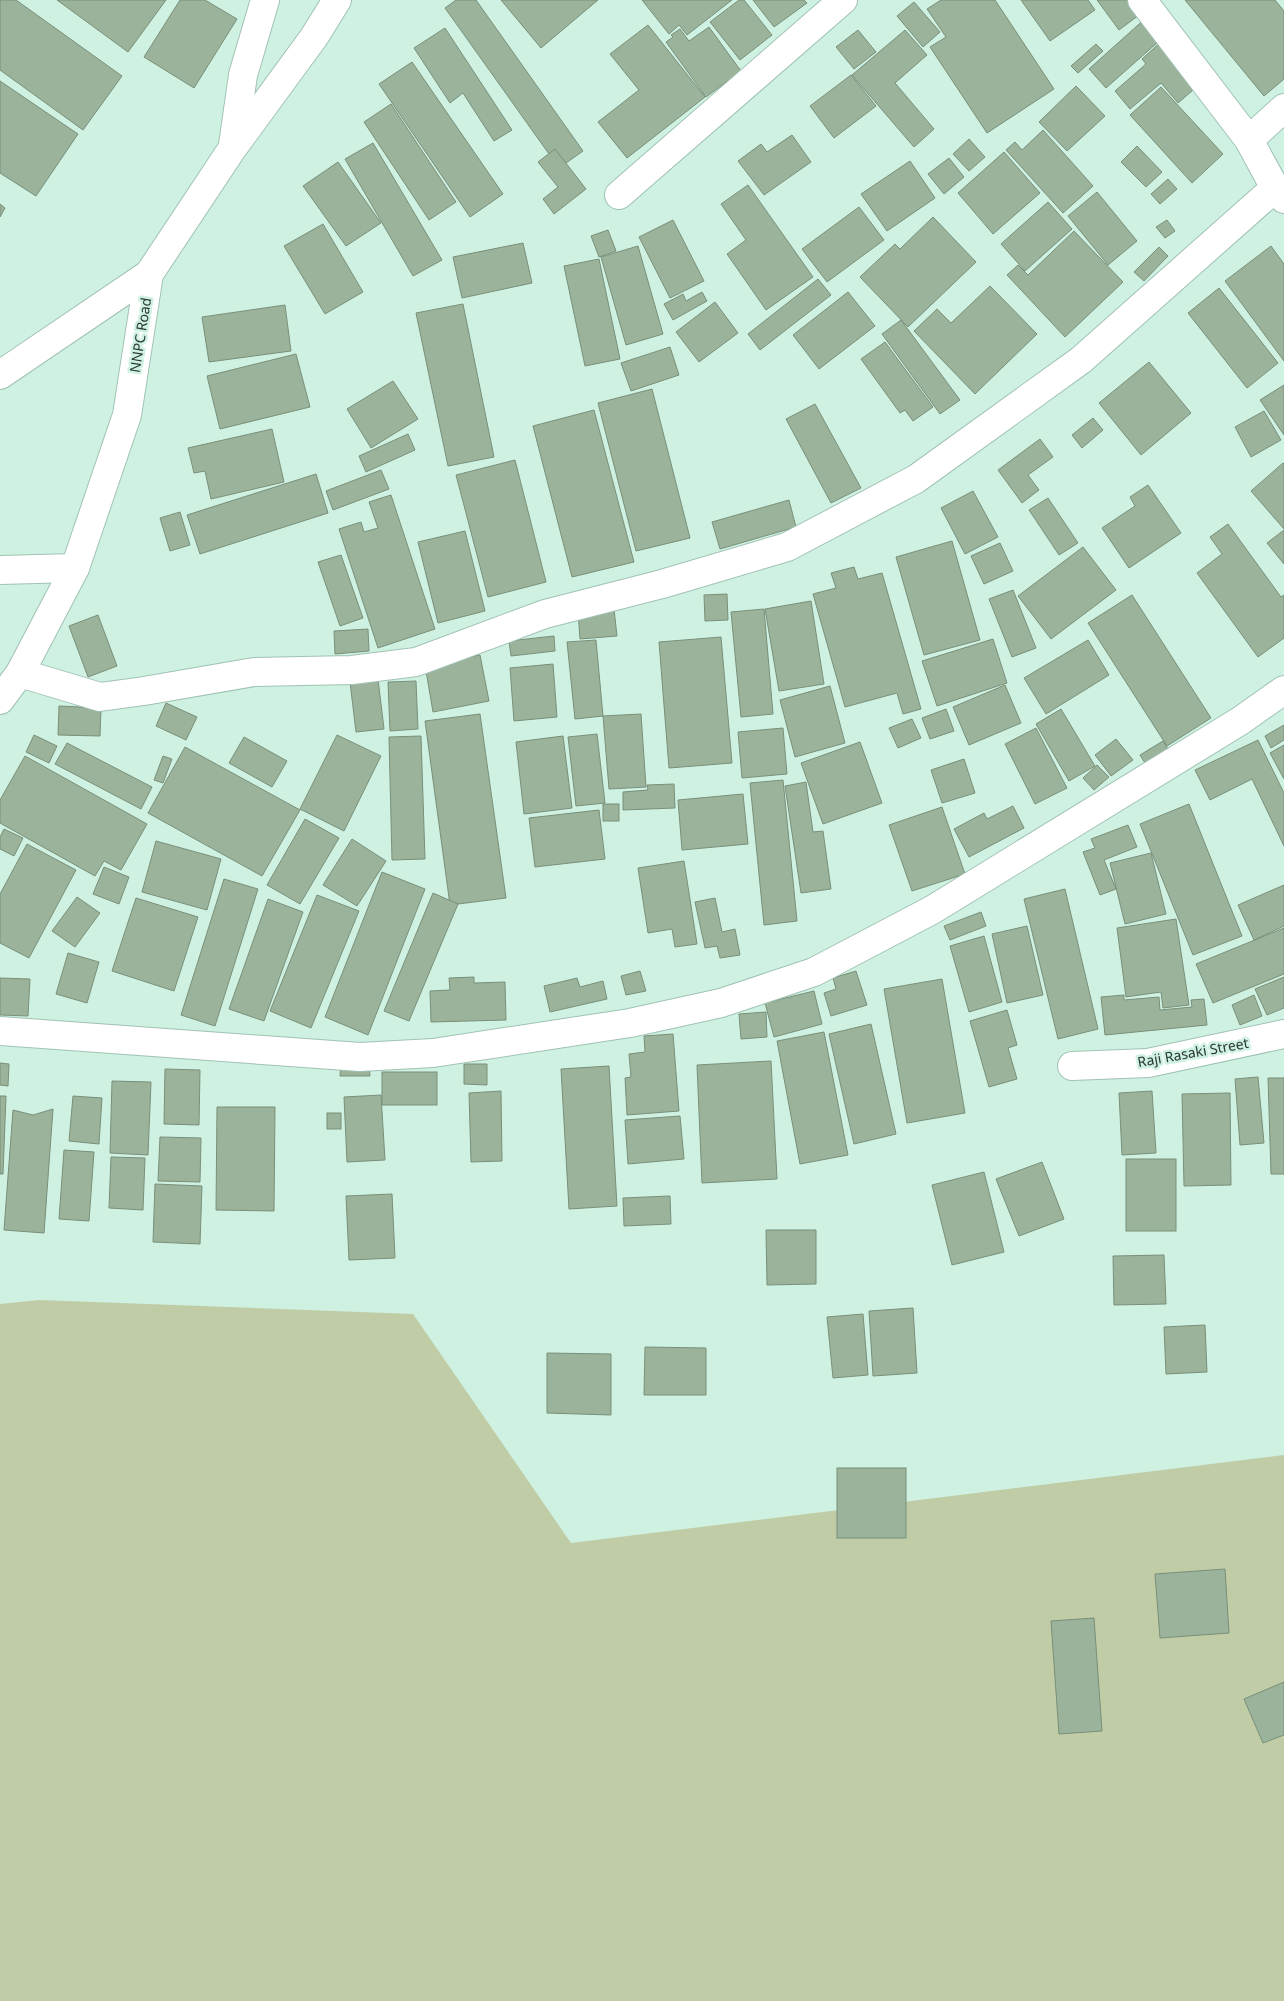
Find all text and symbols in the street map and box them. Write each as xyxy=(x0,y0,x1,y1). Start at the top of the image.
street label: NNPC Road xyxy=(125,296,155,374)
street label: Raji Rasaki Street xyxy=(1136,1033,1250,1071)

